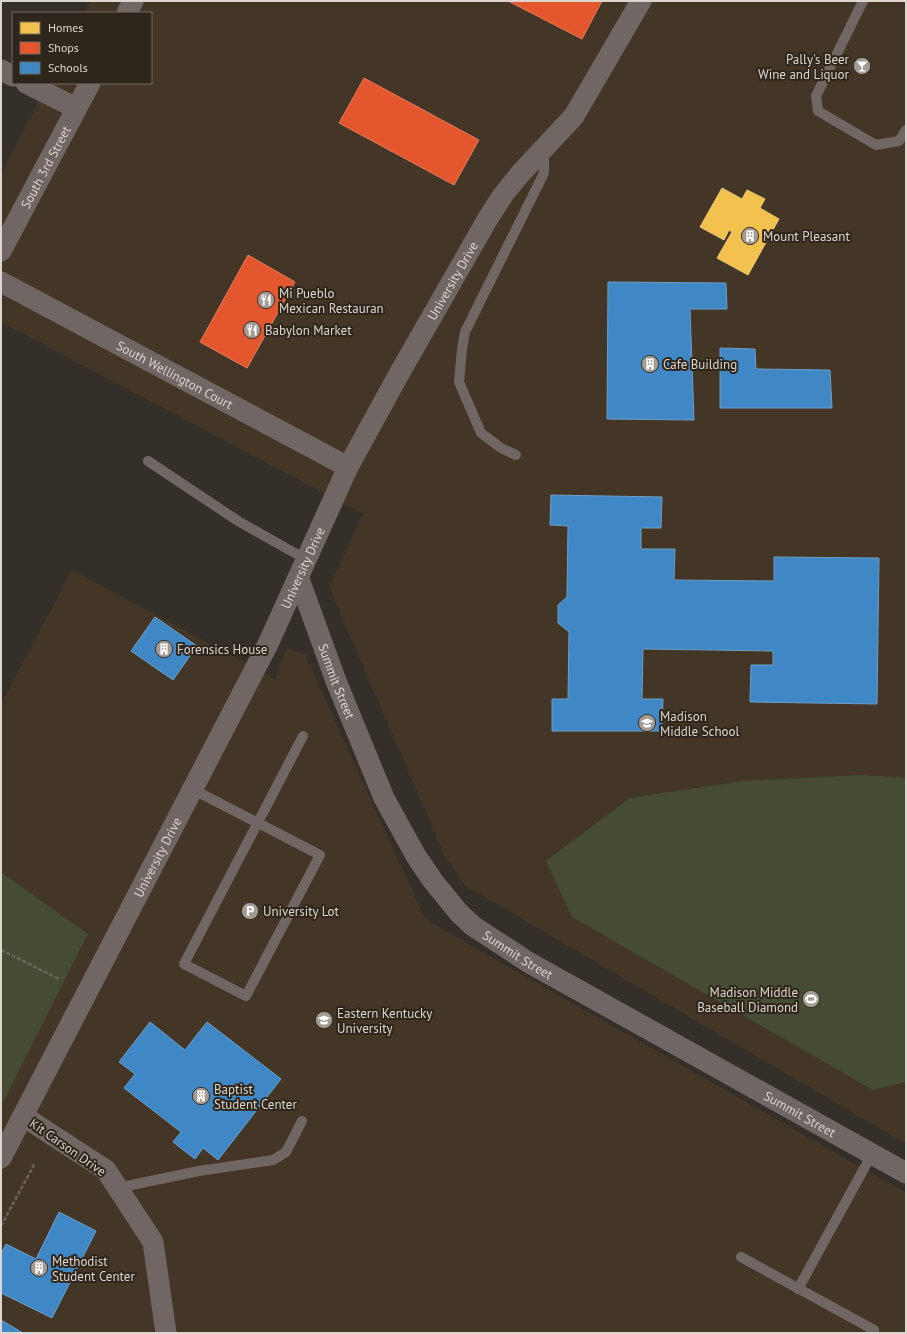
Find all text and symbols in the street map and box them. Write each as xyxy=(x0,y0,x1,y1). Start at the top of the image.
legend xyxy=(12,12,152,84)
text: Homes xyxy=(48,20,83,35)
text: Shops xyxy=(48,40,79,55)
place label: Pally's Beer Wine and Liquor xyxy=(758,51,850,83)
bar icon: Pally's Beer Wine and Liquor xyxy=(852,56,872,76)
text: Schools xyxy=(48,60,88,75)
street label: South 3rd Street xyxy=(17,123,75,212)
building icon: Mount Pleasant xyxy=(740,226,760,246)
place label: Mount Pleasant xyxy=(763,228,850,245)
street label: University Drive xyxy=(424,239,482,323)
place label: Mi Pueblo Mexican Restauran xyxy=(279,285,384,317)
restaurant icon: Mi Pueblo Mexican Restauran xyxy=(256,290,276,310)
restaurant icon: Babylon Market xyxy=(242,320,262,340)
place label: Babylon Market xyxy=(265,322,352,339)
street label: South Wellington Court xyxy=(113,337,236,413)
building icon: Cafe Building xyxy=(640,354,660,374)
place label: Cafe Building xyxy=(663,356,737,373)
street label: University Drive xyxy=(277,524,329,611)
building icon: Forensics House xyxy=(154,639,174,659)
place label: Forensics House xyxy=(177,641,267,658)
street label: Summit Street xyxy=(314,641,359,722)
place label: Madison Middle School xyxy=(660,708,739,740)
school or university icon: Madison Middle School xyxy=(637,713,657,733)
street label: University Drive xyxy=(130,814,186,900)
parking icon: University Lot xyxy=(240,901,260,921)
place label: University Lot xyxy=(263,903,340,920)
street label: Summit Street xyxy=(479,927,556,983)
place label: Madison Middle Baseball Diamond xyxy=(697,984,798,1016)
sports icon: Madison Middle Baseball Diamond xyxy=(801,989,821,1009)
place label: Eastern Kentucky University xyxy=(337,1005,432,1037)
school or university icon: Eastern Kentucky University xyxy=(314,1010,334,1030)
place label: Baptist Student Center xyxy=(214,1081,297,1113)
building icon: Baptist Student Center xyxy=(191,1086,211,1106)
street label: Summit Street xyxy=(761,1087,839,1141)
street label: Kit Carson Drive xyxy=(26,1115,109,1180)
place label: Methodist Student Center xyxy=(52,1253,135,1285)
building icon: Methodist Student Center xyxy=(29,1258,49,1278)

